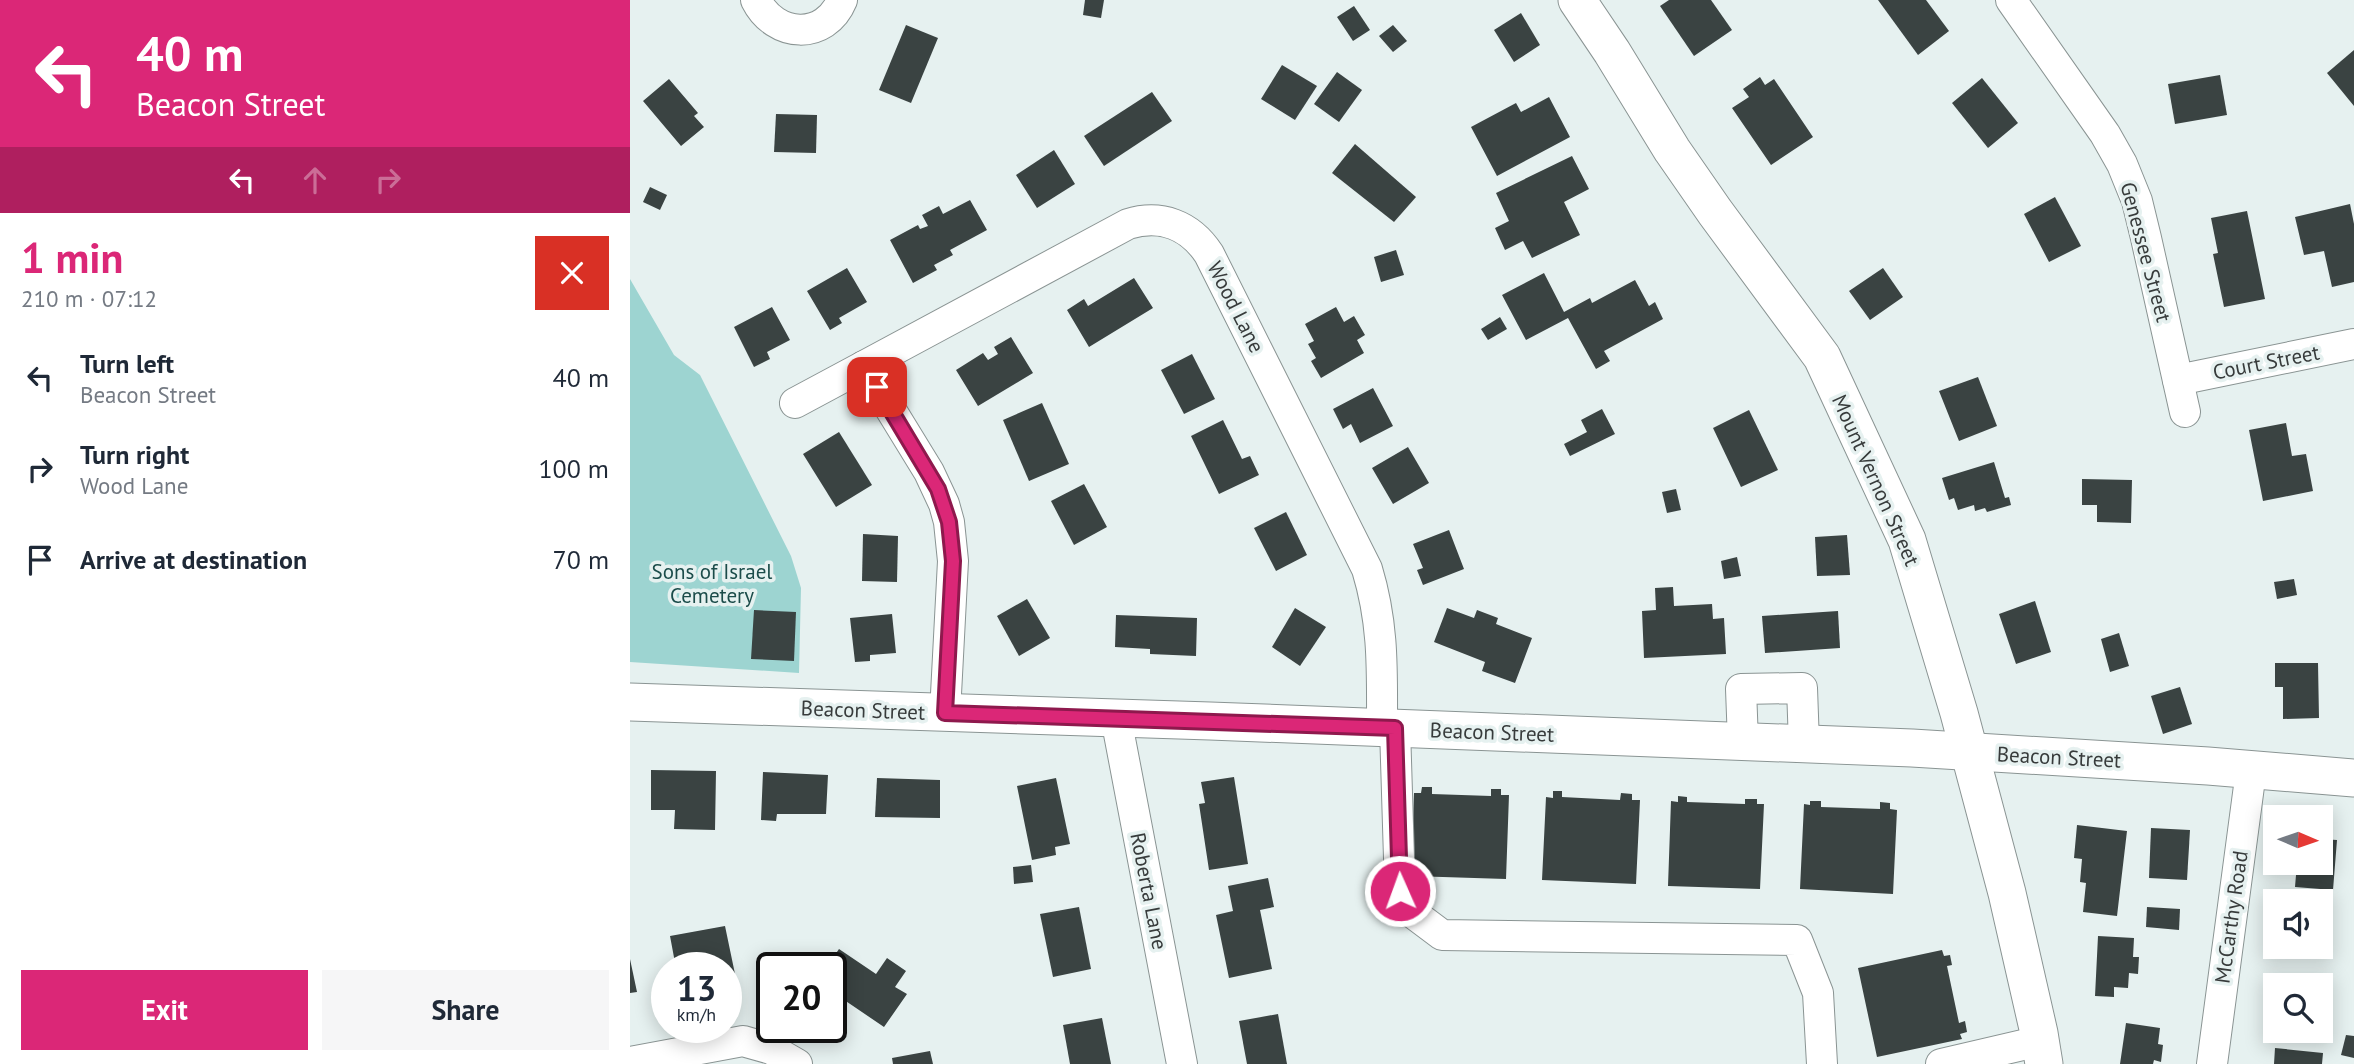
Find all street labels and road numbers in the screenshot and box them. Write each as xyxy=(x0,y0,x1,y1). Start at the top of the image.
street label: Genessee Street xyxy=(2114,179,2178,325)
street label: Wood Lane xyxy=(1202,257,1270,357)
street label: Court Street xyxy=(2210,338,2322,386)
street label: Mount Vernon Street xyxy=(1826,390,1926,570)
street label: Beacon Street xyxy=(800,694,926,726)
street label: Beacon Street xyxy=(1429,716,1555,748)
street label: Beacon Street xyxy=(1996,740,2122,774)
street label: Roberta Lane xyxy=(1124,830,1174,952)
street label: McCarthy Road xyxy=(2208,849,2254,985)

